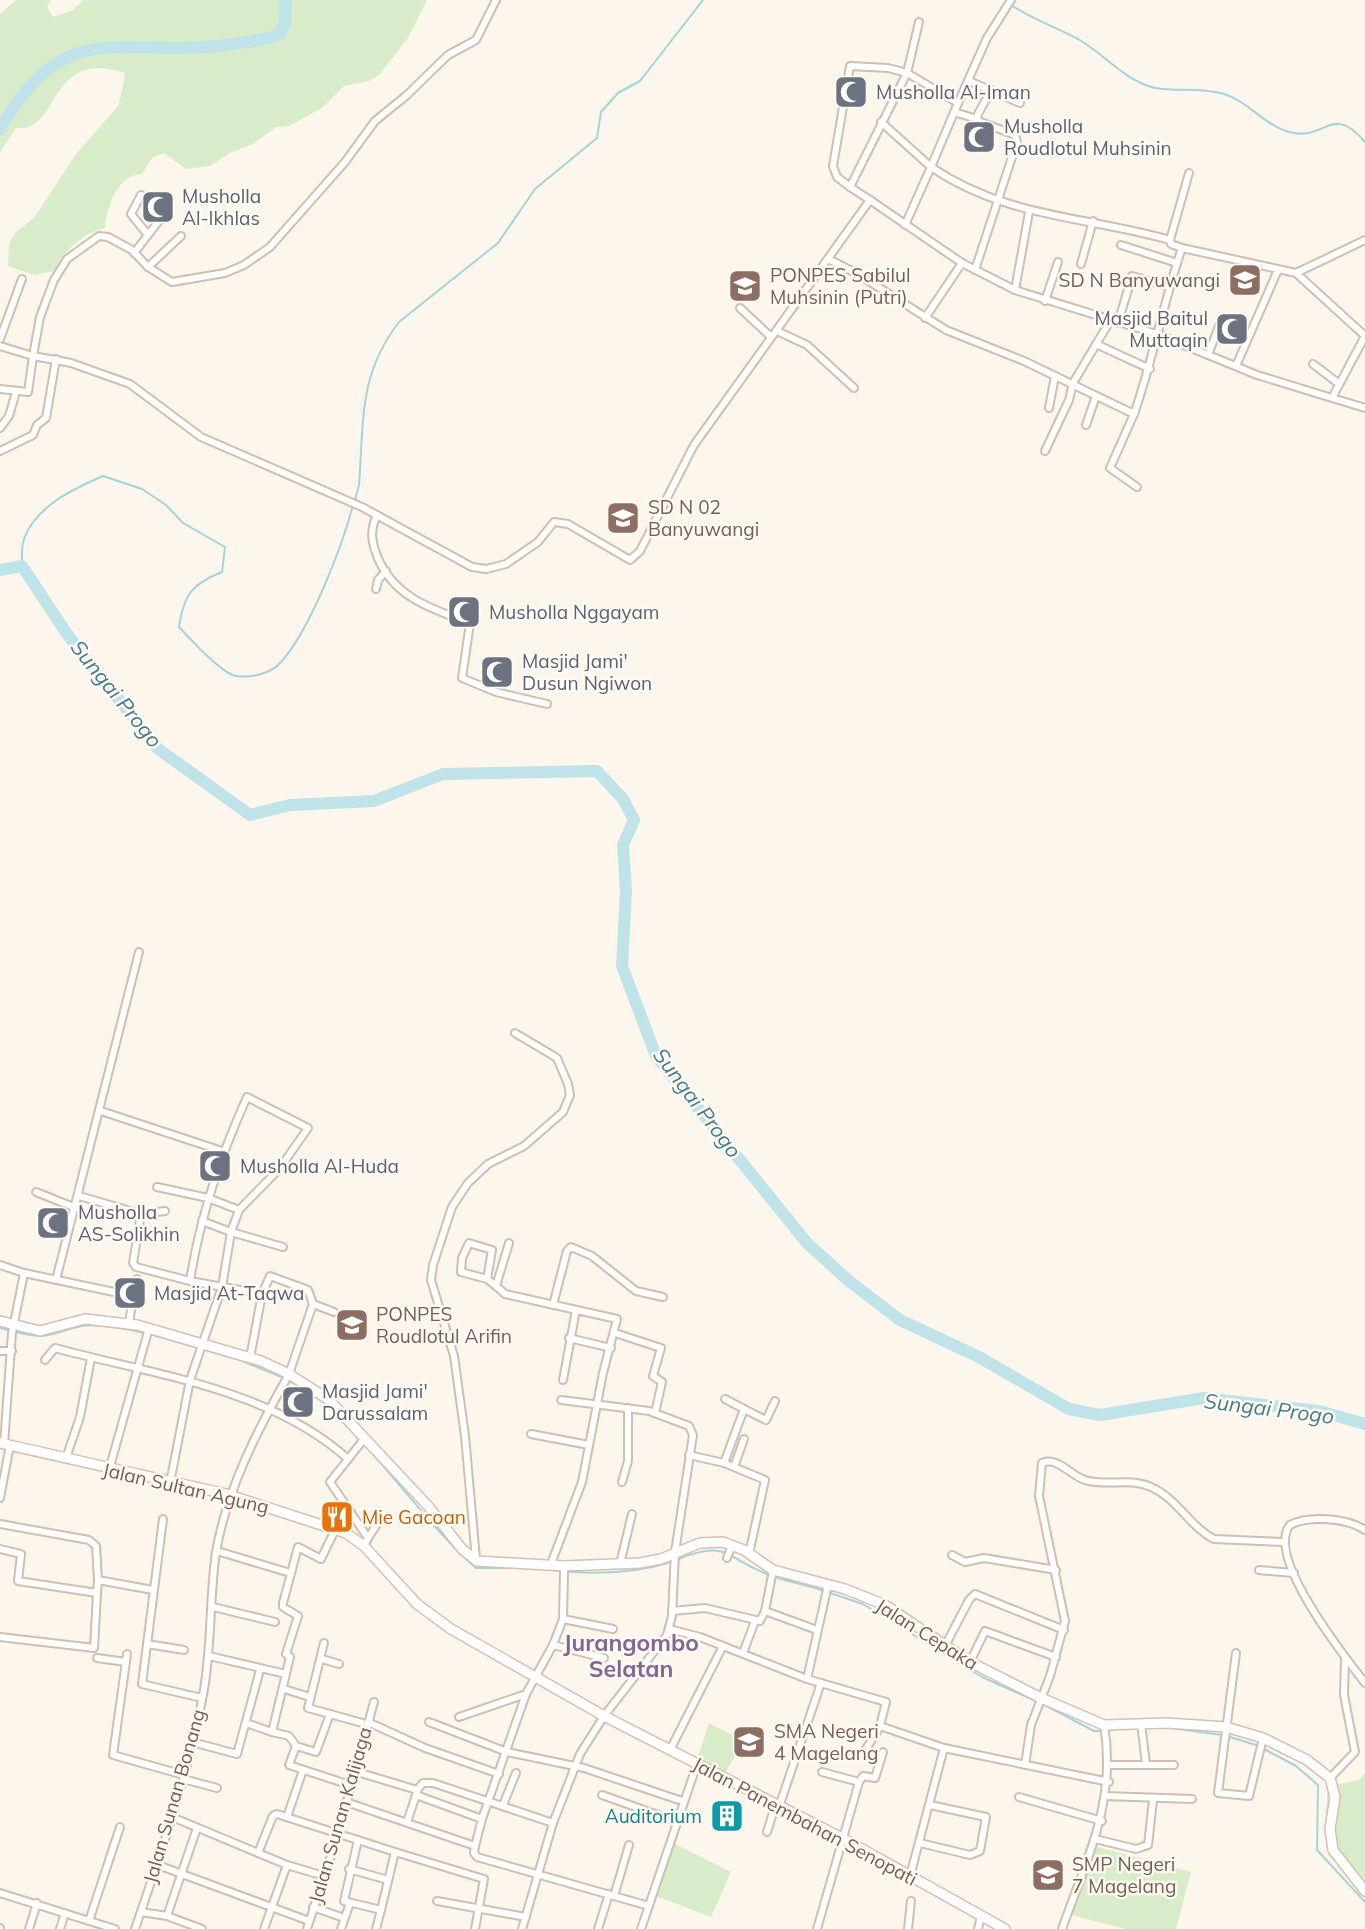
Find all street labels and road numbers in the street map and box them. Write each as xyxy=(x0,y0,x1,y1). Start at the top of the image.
street label: Jalan Sultan Agung xyxy=(100,1457,272,1519)
street label: Jalan Cepaka xyxy=(871,1593,983,1675)
street label: Jalan Sunan Bonang xyxy=(138,1706,210,1886)
street label: Jalan Sunan Kalijaga xyxy=(303,1724,377,1906)
street label: Jalan Panembahan Senopati xyxy=(689,1752,921,1890)

